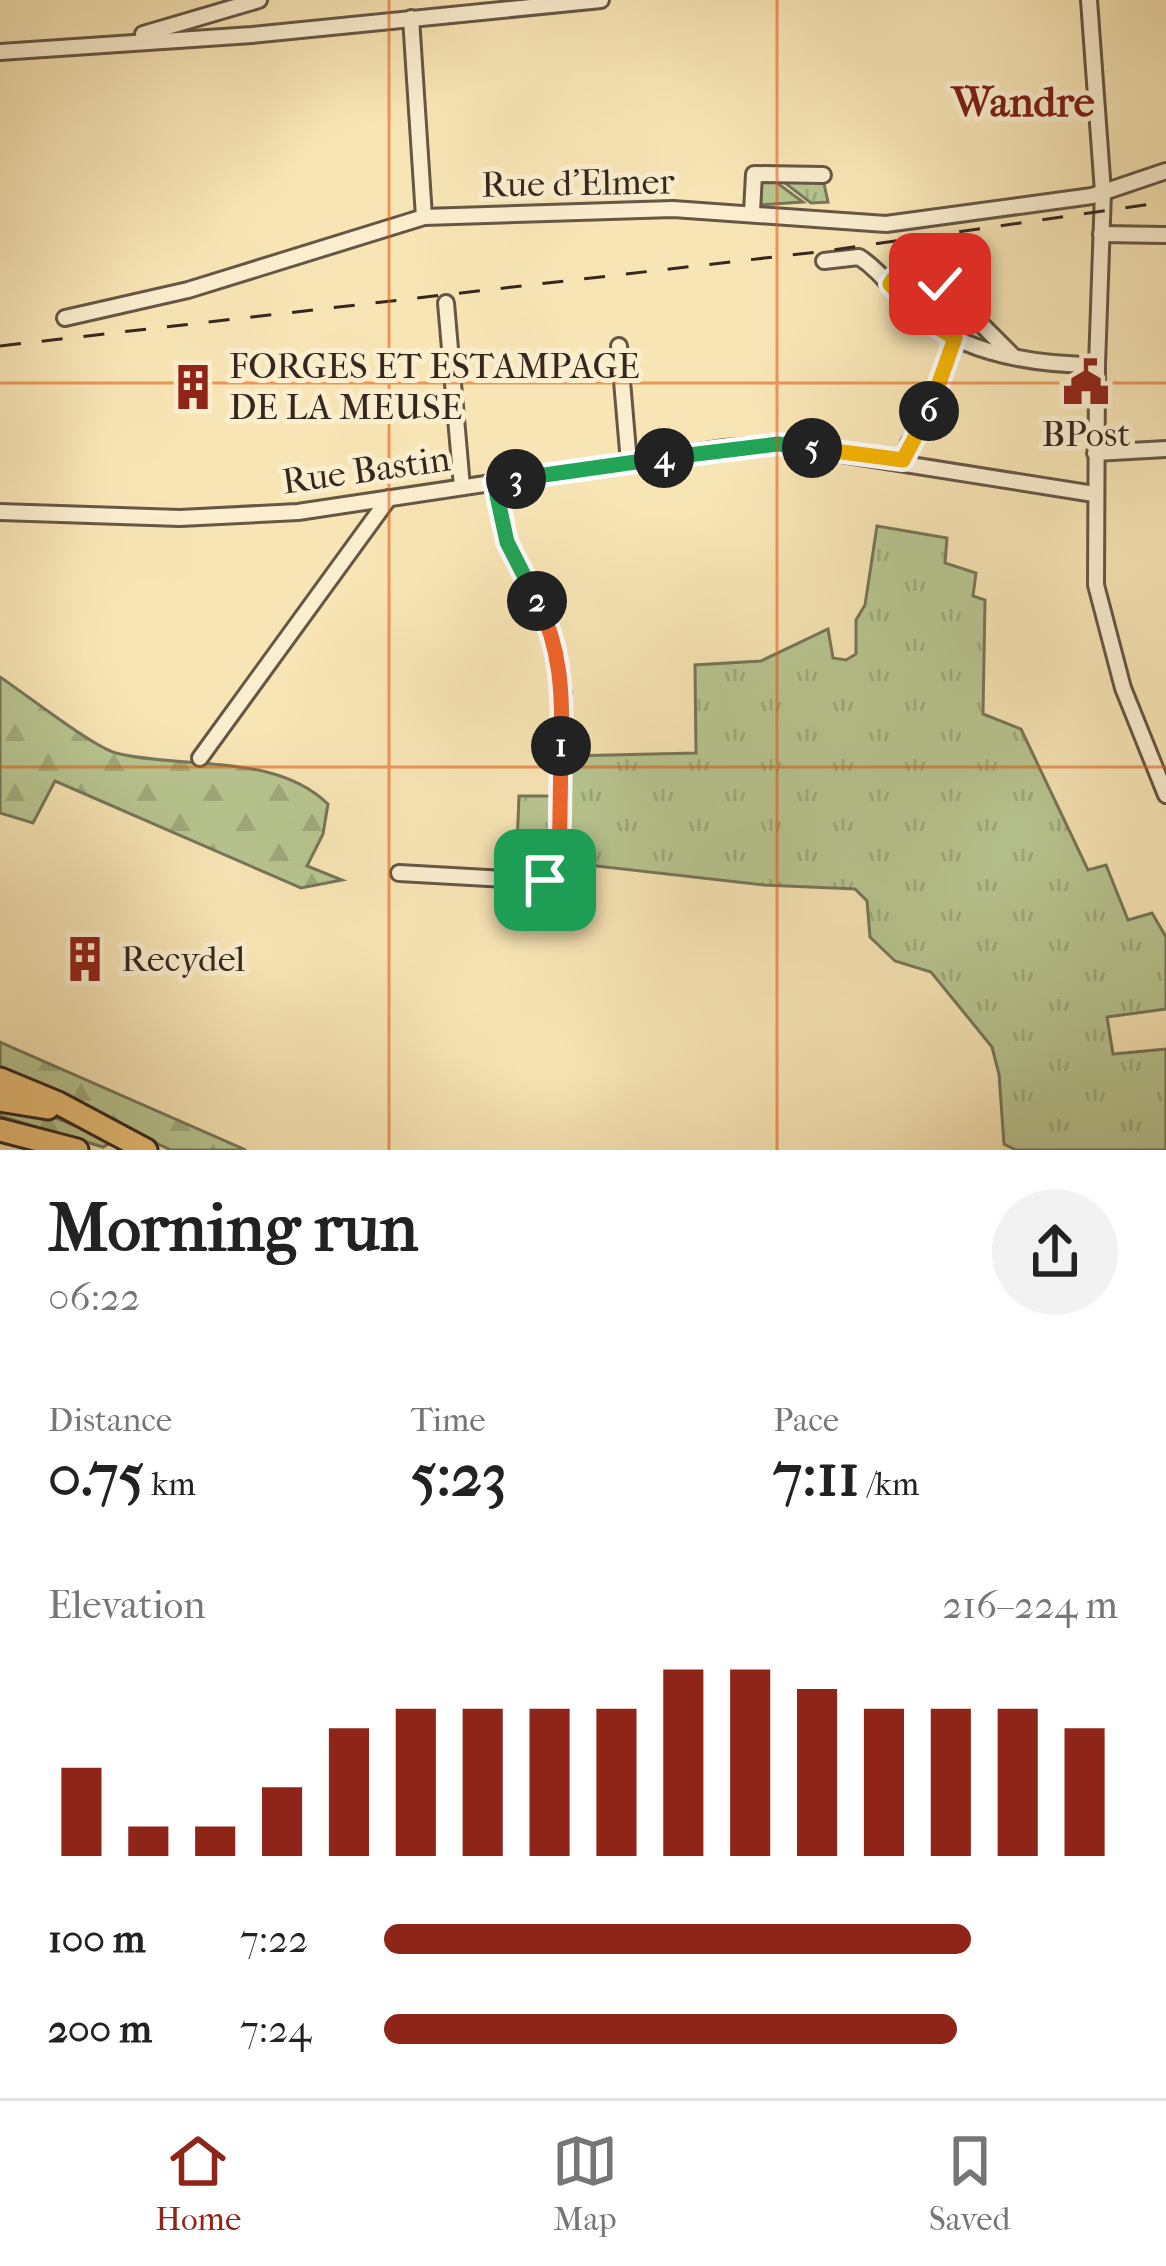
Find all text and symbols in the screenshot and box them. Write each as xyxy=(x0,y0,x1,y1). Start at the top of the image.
district label: Wandre xyxy=(949,78,1095,127)
street label: Rue d'Elmer xyxy=(481,160,676,206)
pin xyxy=(889,233,991,335)
icon: check xyxy=(907,251,973,317)
place label: FORGES ET ESTAMPAGE DE LA MEUSE xyxy=(229,345,640,428)
public building icon: BPost xyxy=(1061,357,1111,407)
building icon: FORGES ET ESTAMPAGE DE LA MEUSE xyxy=(168,362,218,412)
pin: 6 xyxy=(899,381,959,441)
text: 6 xyxy=(920,391,938,430)
place label: BPost xyxy=(1042,413,1130,455)
pin: 5 xyxy=(782,418,842,478)
pin: 4 xyxy=(634,428,694,488)
text: 5 xyxy=(805,428,819,467)
street label: Rue Bastin xyxy=(279,437,453,503)
text: 4 xyxy=(654,438,674,477)
pin: 3 xyxy=(486,449,546,509)
text: 3 xyxy=(509,459,523,498)
pin: 2 xyxy=(507,571,567,631)
text: 2 xyxy=(529,581,545,620)
pin: 1 xyxy=(531,716,591,776)
text: 1 xyxy=(555,726,567,765)
pin xyxy=(494,829,596,931)
icon: arrive xyxy=(512,847,578,913)
building icon: Recydel xyxy=(60,934,110,984)
place label: Recydel xyxy=(121,938,245,980)
button: share xyxy=(992,1189,1118,1315)
text: Morning run xyxy=(48,1190,418,1267)
text: 06:22 xyxy=(48,1274,140,1320)
text: Distance xyxy=(48,1401,172,1440)
text: Time xyxy=(411,1401,486,1440)
text: Pace xyxy=(773,1401,839,1440)
text: 0.75 xyxy=(48,1440,144,1511)
text: 5:23 xyxy=(411,1440,507,1511)
text: 7:11 xyxy=(773,1440,860,1511)
text: km xyxy=(144,1465,196,1504)
text: /km xyxy=(860,1465,919,1504)
text: Elevation xyxy=(48,1582,206,1628)
text: 216–224 m xyxy=(942,1582,1118,1628)
text: 100 m xyxy=(48,1916,146,1962)
text: 7:22 xyxy=(240,1916,308,1962)
text: 200 m xyxy=(48,2006,152,2052)
text: 7:24 xyxy=(240,2006,311,2052)
tab: Home xyxy=(155,2128,241,2239)
tab: Map xyxy=(552,2128,618,2239)
tab: Saved xyxy=(929,2128,1011,2239)

